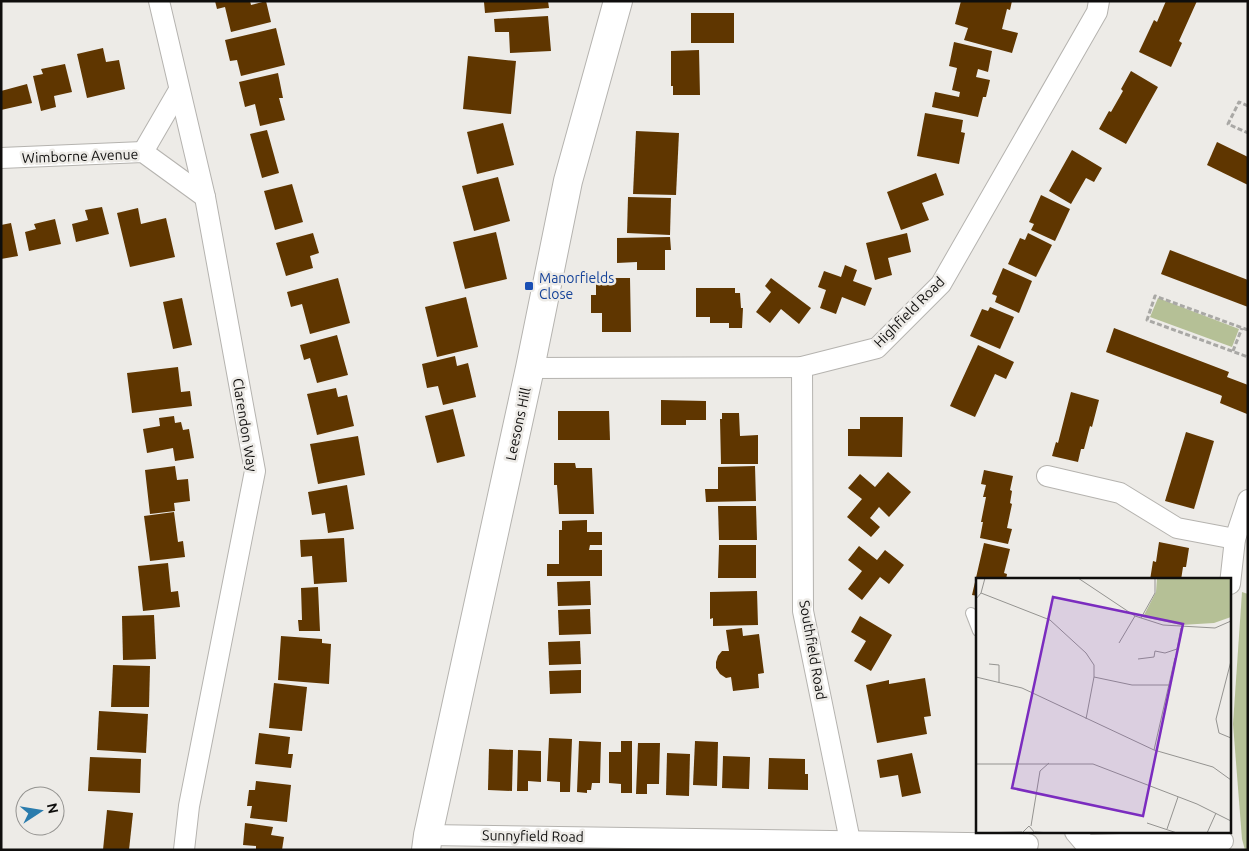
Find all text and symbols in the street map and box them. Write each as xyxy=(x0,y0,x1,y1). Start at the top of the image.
street label: Wimborne Avenue xyxy=(22,146,138,166)
place label: Manorfields Close xyxy=(539,270,614,302)
street label: Highfield Road xyxy=(870,273,948,351)
marker: Manorfields Close xyxy=(523,280,535,292)
street label: Clarendon Way xyxy=(230,377,260,473)
street label: Leesons Hill xyxy=(502,386,534,462)
inset map xyxy=(976,578,1232,834)
street label: Southfield Road xyxy=(796,599,830,701)
north arrow xyxy=(15,786,65,836)
text: N xyxy=(44,802,62,815)
street label: Sunnyfield Road xyxy=(482,827,584,845)

